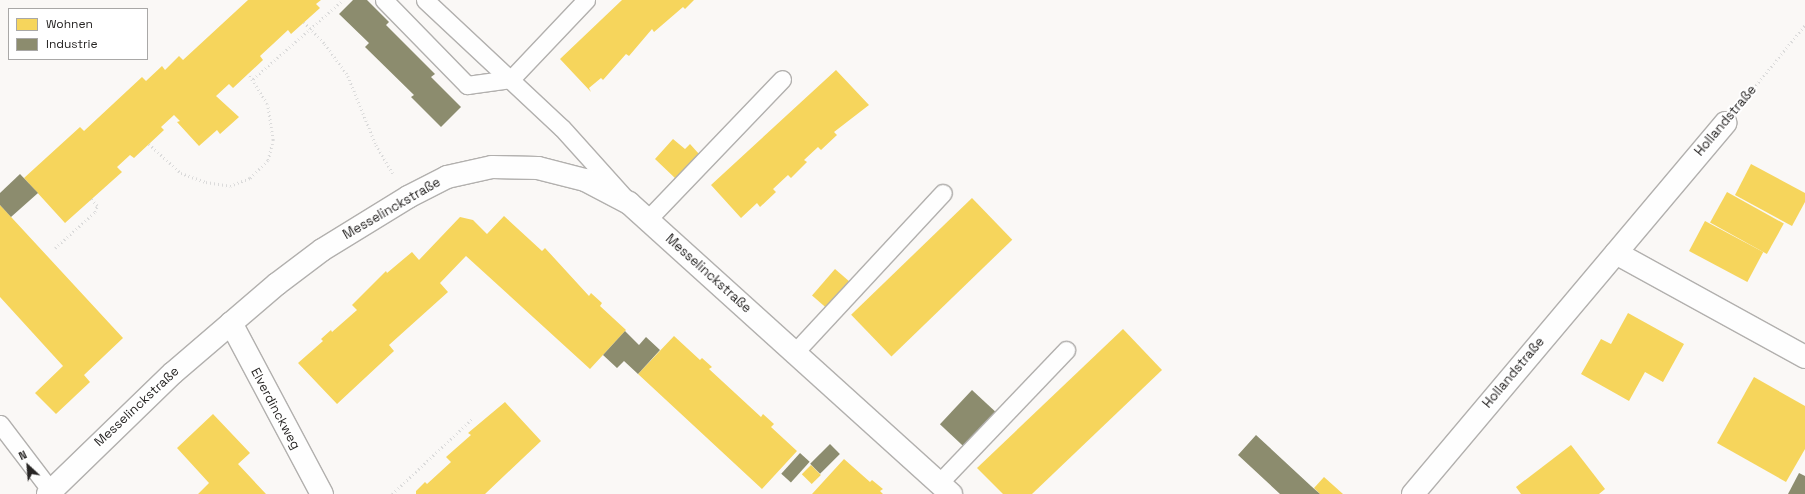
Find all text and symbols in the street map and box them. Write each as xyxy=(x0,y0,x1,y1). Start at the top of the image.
legend xyxy=(8,8,148,60)
text: Wohnen xyxy=(46,16,93,32)
text: Industrie xyxy=(46,36,98,52)
street label: Hollandstraße xyxy=(1692,82,1760,160)
street label: Messelinckstraße xyxy=(340,175,444,243)
street label: Messelinckstraße xyxy=(662,231,754,317)
street label: Hollandstraße xyxy=(1480,334,1548,412)
street label: Messelinckstraße xyxy=(91,364,183,450)
street label: Elverdinckweg xyxy=(247,366,303,452)
north arrow xyxy=(8,446,48,486)
text: N xyxy=(16,447,29,463)

